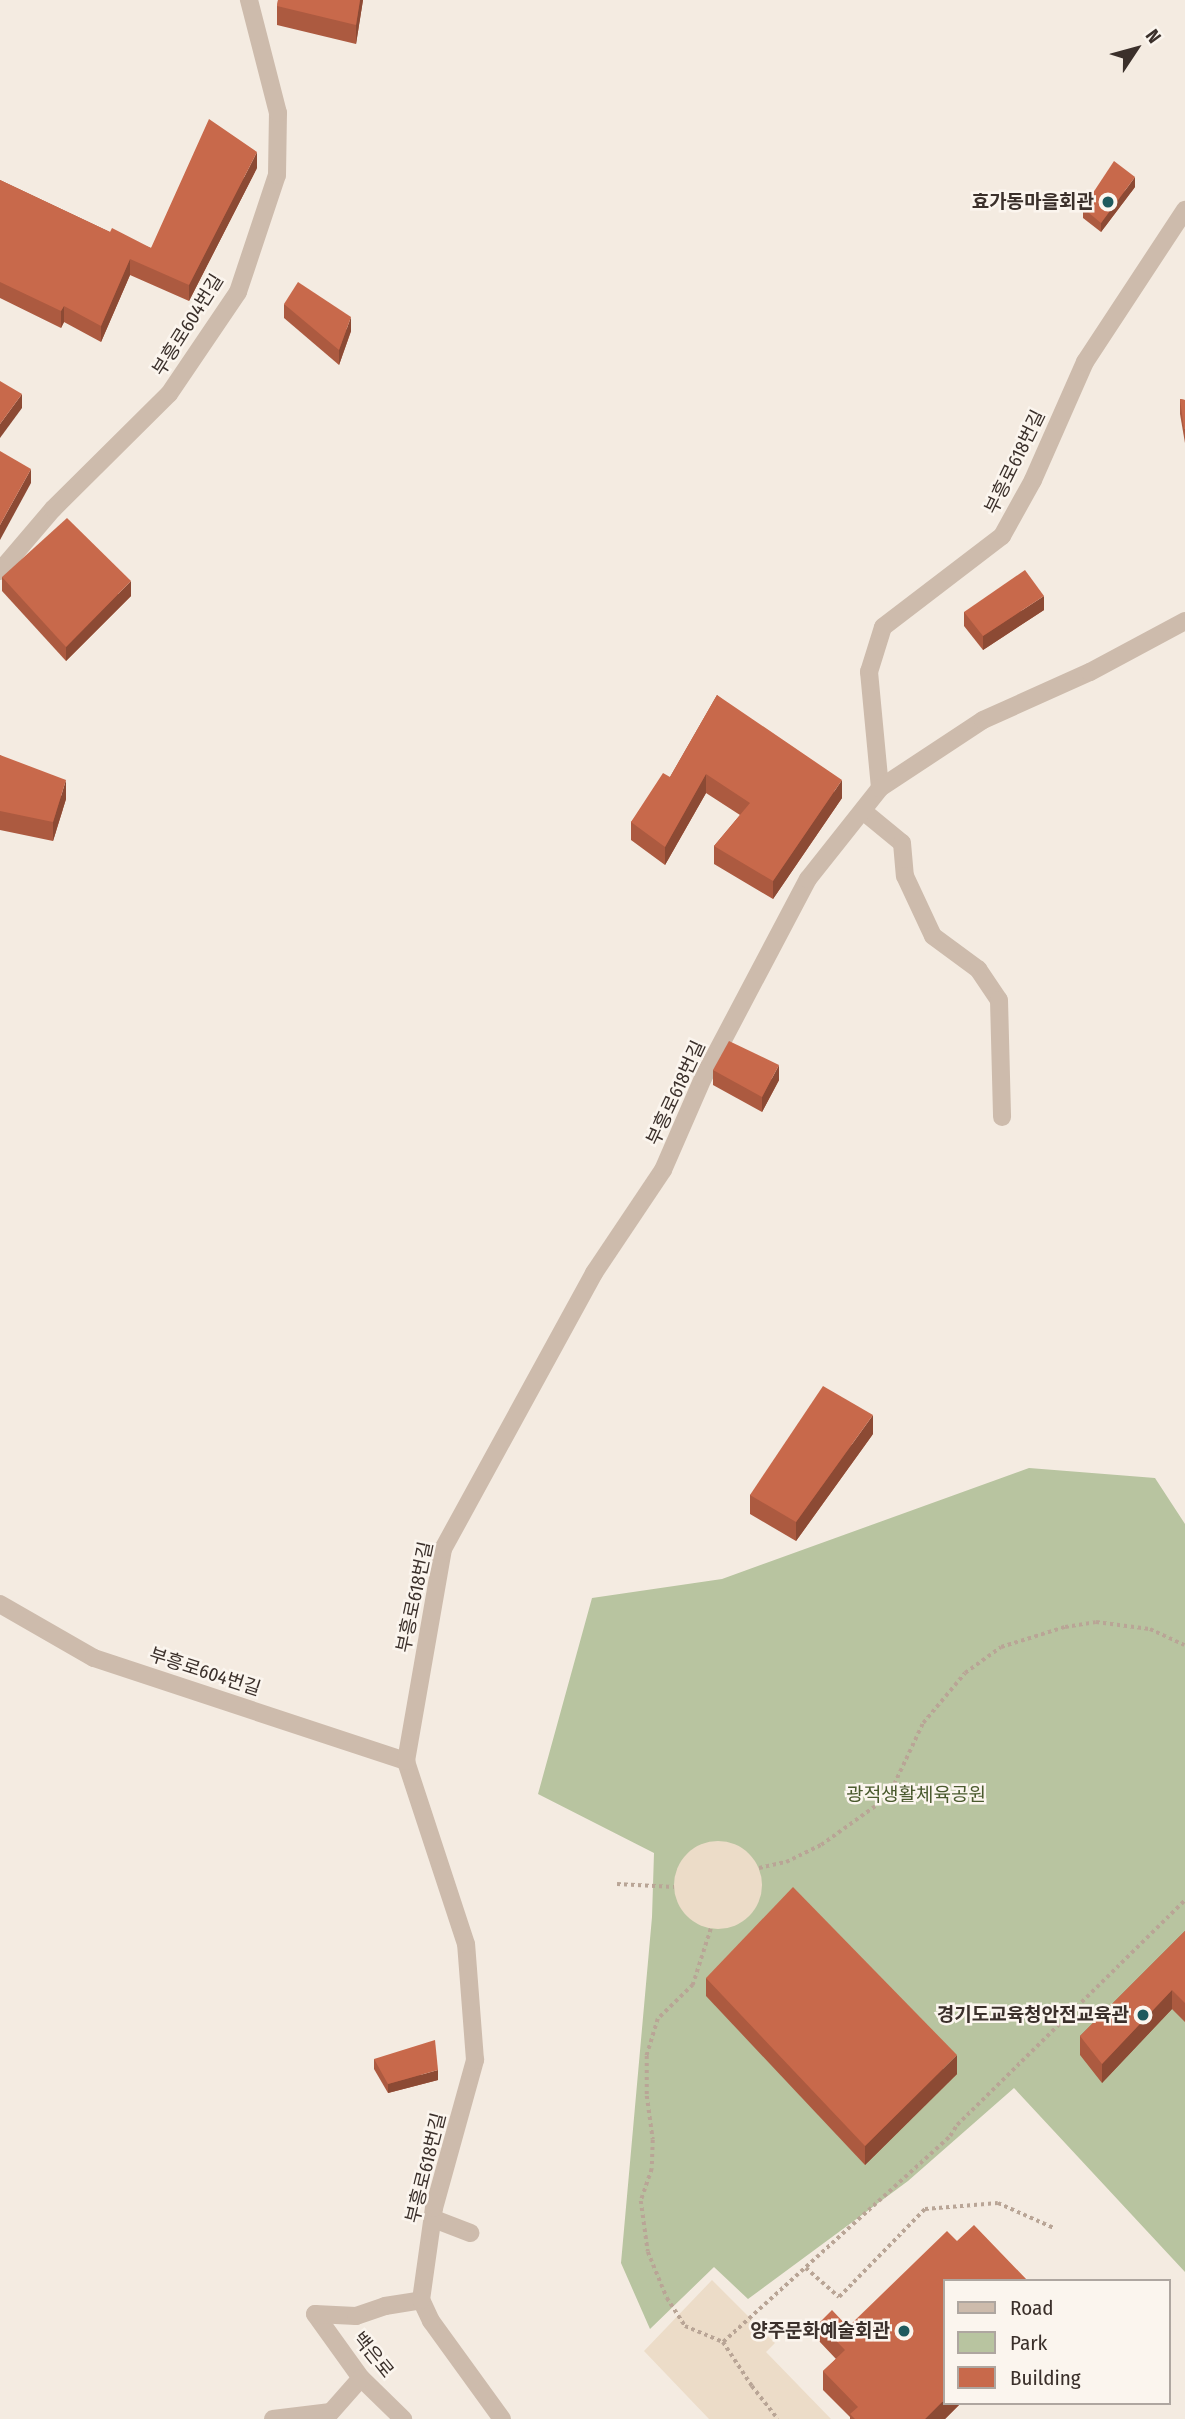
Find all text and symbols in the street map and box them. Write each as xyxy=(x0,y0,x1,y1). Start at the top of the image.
north arrow xyxy=(1101,14,1171,84)
text: N xyxy=(1141,25,1166,48)
place label: 효가동마을회관 xyxy=(972,191,1094,213)
marker: 효가동마을회관 xyxy=(1100,194,1116,210)
street label: 부흥로604번길 xyxy=(148,270,228,380)
street label: 부흥로618번길 xyxy=(980,406,1050,518)
street label: 부흥로618번길 xyxy=(642,1037,710,1149)
street label: 부흥로618번길 xyxy=(392,1539,438,1655)
street label: 부흥로604번길 xyxy=(146,1643,264,1701)
park label: 광적생활체육공원 xyxy=(846,1784,986,1806)
place label: 경기도교육청안전교육관 xyxy=(937,2004,1129,2026)
marker: 경기도교육청안전교육관 xyxy=(1135,2007,1151,2023)
street label: 부흥로618번길 xyxy=(401,2110,451,2226)
legend xyxy=(944,2279,1171,2405)
text: Road xyxy=(1010,2295,1054,2321)
place label: 양주문화예술회관 xyxy=(750,2320,890,2342)
marker: 양주문화예술회관 xyxy=(896,2323,912,2339)
street label: 백은로 xyxy=(348,2327,398,2383)
text: Park xyxy=(1010,2330,1047,2356)
text: Building xyxy=(1010,2365,1081,2391)

